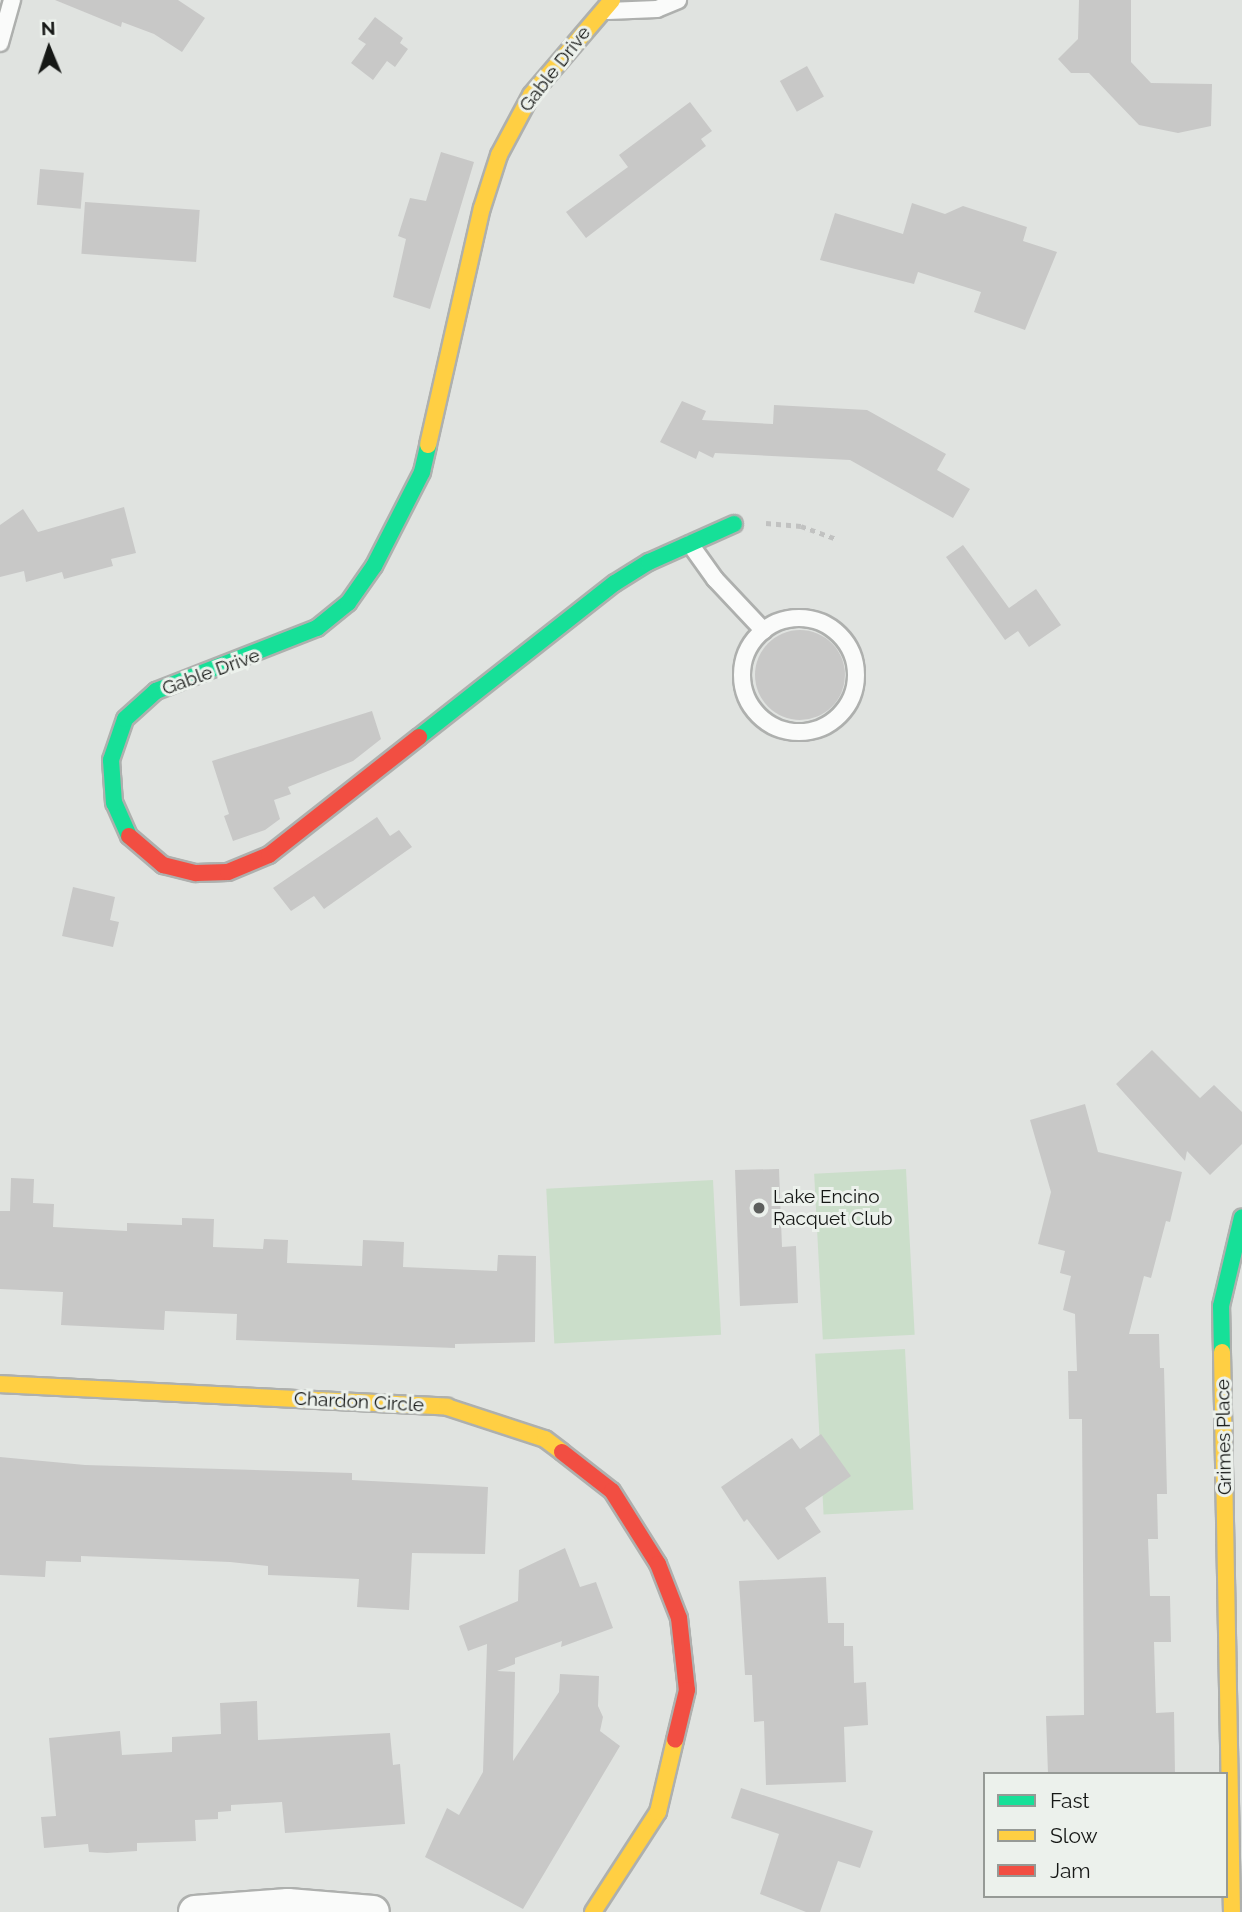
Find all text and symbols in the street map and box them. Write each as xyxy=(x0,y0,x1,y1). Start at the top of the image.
north arrow xyxy=(14,14,84,84)
text: N xyxy=(41,17,56,39)
street label: Gable Drive xyxy=(515,22,595,116)
street label: Gable Drive xyxy=(159,644,263,700)
place label: Lake Encino Racquet Club xyxy=(773,1186,892,1230)
marker: Lake Encino Racquet Club xyxy=(751,1200,767,1216)
street label: Grimes Place xyxy=(1212,1379,1236,1495)
street label: Chardon Circle xyxy=(293,1387,425,1417)
legend xyxy=(983,1772,1228,1898)
text: Fast xyxy=(1050,1788,1090,1813)
text: Slow xyxy=(1050,1823,1098,1848)
text: Jam xyxy=(1050,1858,1091,1883)

